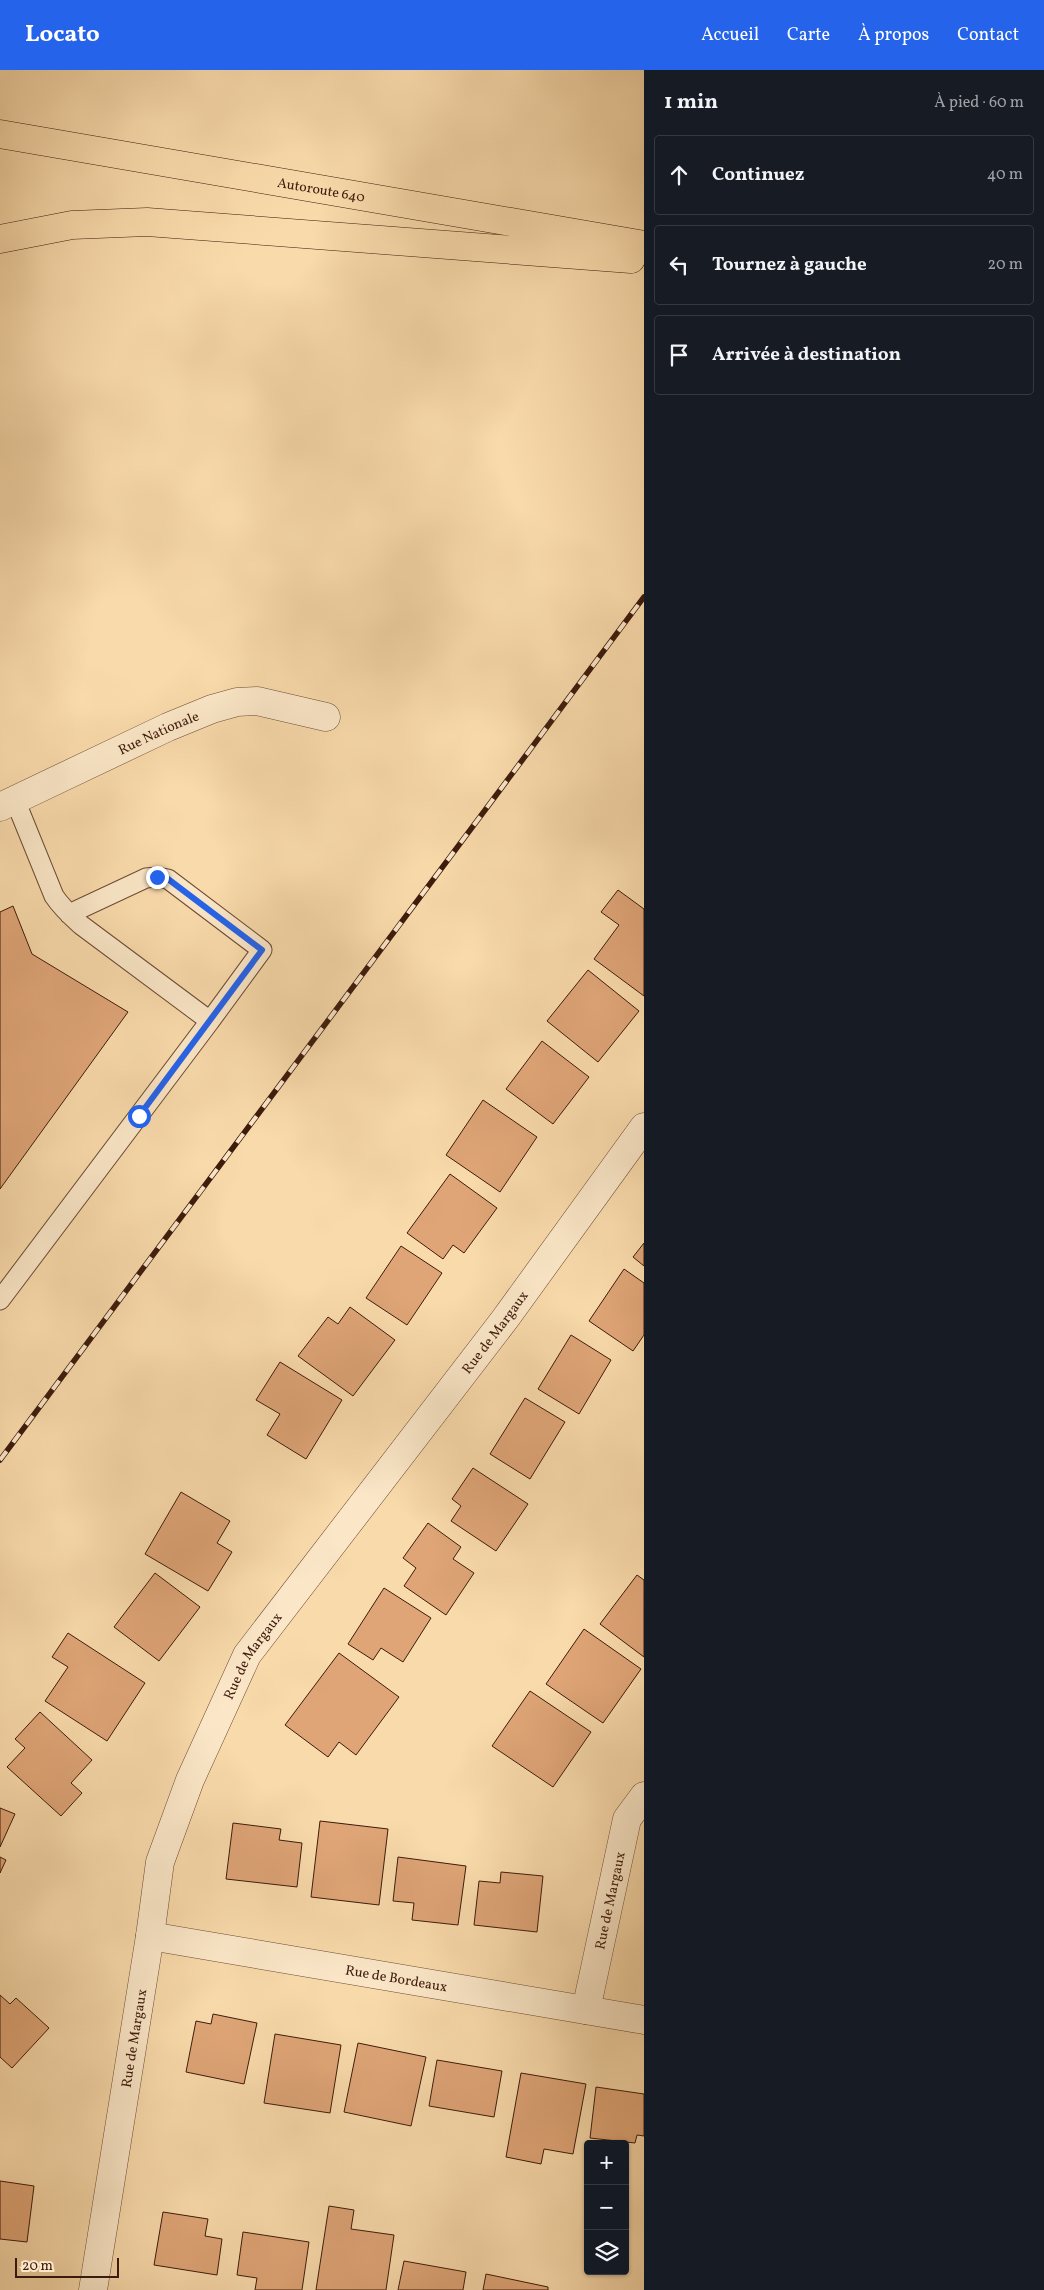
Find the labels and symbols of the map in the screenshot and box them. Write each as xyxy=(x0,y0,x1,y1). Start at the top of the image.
street label: Autoroute 640 xyxy=(276,174,366,208)
street label: Rue Nationale xyxy=(115,707,202,760)
route end xyxy=(146,866,169,889)
route start xyxy=(128,1105,151,1128)
street label: Rue de Margaux xyxy=(458,1287,533,1378)
street label: Rue de Margaux xyxy=(220,1609,287,1703)
street label: Rue de Margaux xyxy=(591,1850,631,1951)
street label: Rue de Bordeaux xyxy=(344,1961,449,1997)
street label: Rue de Margaux xyxy=(118,1988,152,2089)
scale bar xyxy=(15,2255,119,2278)

